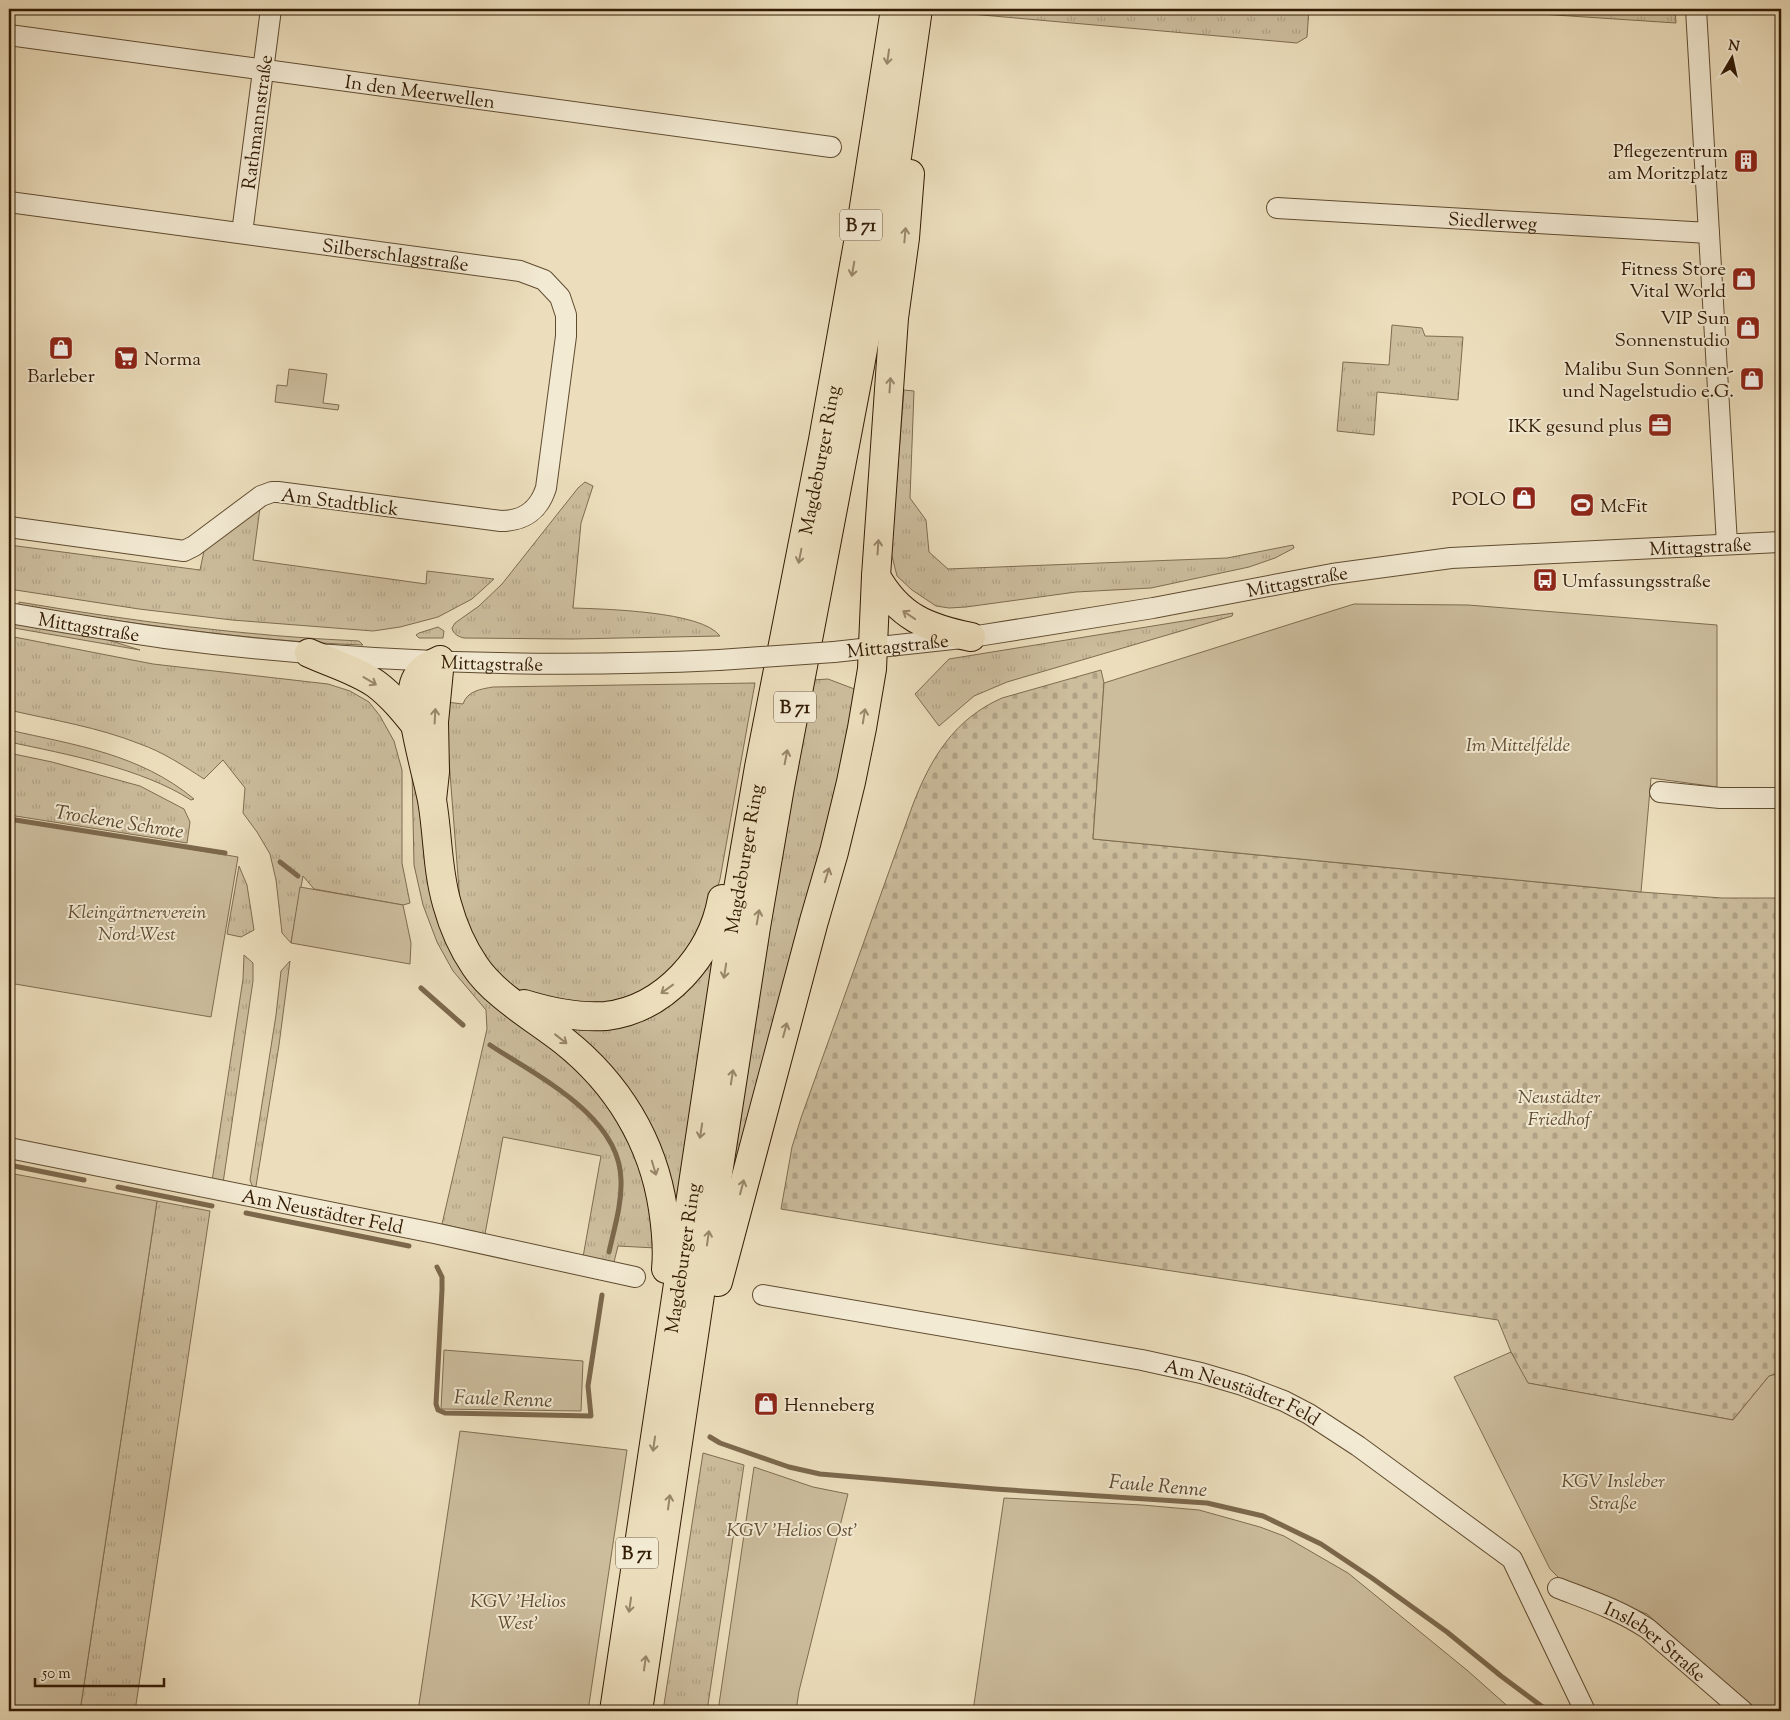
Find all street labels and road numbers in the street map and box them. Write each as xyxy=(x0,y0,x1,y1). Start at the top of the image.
street label: Rathmannstraße xyxy=(237,53,281,191)
street label: In den Meerwellen xyxy=(343,70,497,117)
street label: Siedlerweg xyxy=(1447,207,1538,239)
road number: B 71 xyxy=(840,210,882,240)
street label: Silberschlagstraße xyxy=(320,233,470,280)
street label: Magdeburger Ring xyxy=(794,383,848,537)
street label: Am Stadtblick xyxy=(279,483,401,524)
street label: Mittagstraße xyxy=(1649,532,1752,564)
street label: Mittagstraße xyxy=(1245,561,1350,606)
street label: Mittagstraße xyxy=(36,607,141,650)
street label: Mittagstraße xyxy=(846,629,950,667)
street label: Mittagstraße xyxy=(440,650,543,680)
road number: B 71 xyxy=(774,692,816,722)
street label: Magdeburger Ring xyxy=(720,782,772,936)
street label: Magdeburger Ring xyxy=(660,1182,709,1335)
street label: Am Neustädter Feld xyxy=(239,1184,406,1243)
street label: Am Neustädter Feld xyxy=(1161,1354,1325,1434)
road number: B 71 xyxy=(616,1538,658,1569)
street label: Insleber Straße xyxy=(1599,1596,1711,1689)

